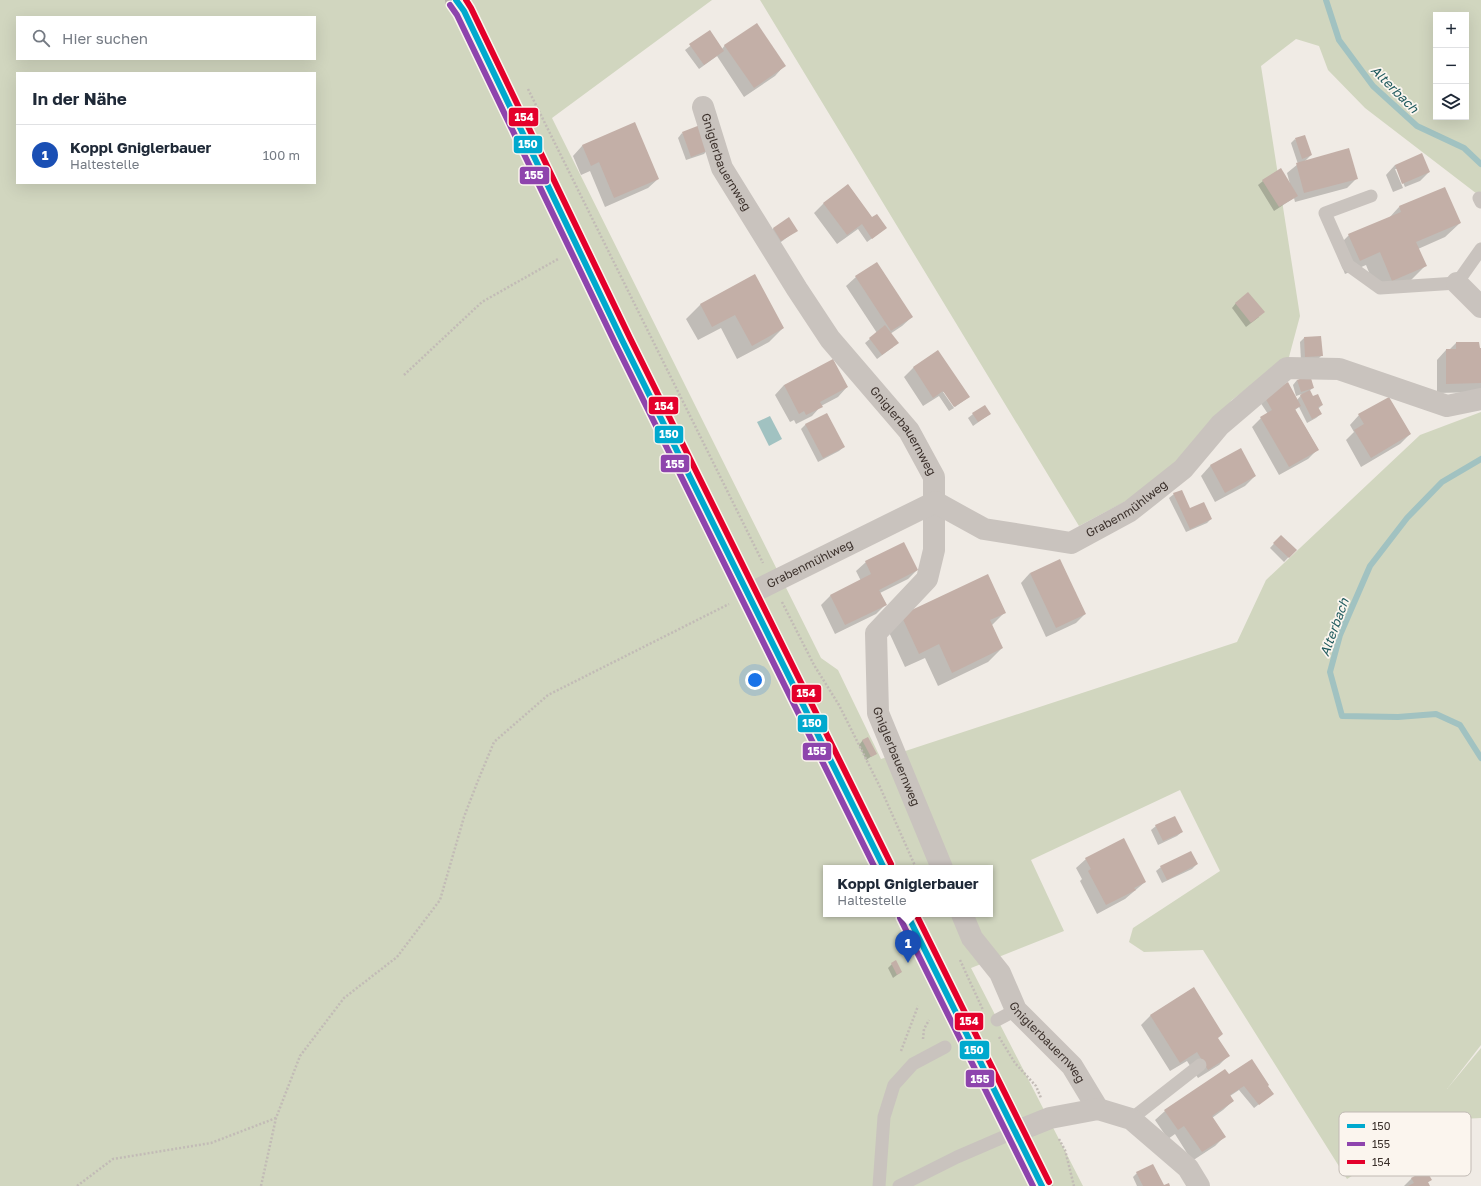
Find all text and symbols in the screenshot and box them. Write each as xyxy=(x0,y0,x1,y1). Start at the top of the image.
map controls xyxy=(1433,12,1469,120)
button: + xyxy=(1433,12,1469,48)
search box xyxy=(16,16,316,60)
icon: search xyxy=(30,27,52,49)
text: Hier suchen xyxy=(62,29,148,47)
button: − xyxy=(1433,48,1469,84)
water label: Alterbach xyxy=(1368,62,1423,117)
button: layers xyxy=(1433,84,1469,120)
text: In der Nähe xyxy=(32,88,127,109)
line badge: 154 xyxy=(508,107,539,127)
text: 154 xyxy=(514,110,534,123)
street label: Gniglerbauernweg xyxy=(698,111,755,214)
line badge: 150 xyxy=(513,135,543,154)
text: 150 xyxy=(518,137,538,150)
text: Koppl Gniglerbauer xyxy=(70,138,211,156)
text: 1 xyxy=(42,147,48,163)
text: 100 m xyxy=(263,147,300,163)
text: Haltestelle xyxy=(70,156,139,172)
line badge: 155 xyxy=(519,166,550,185)
text: 155 xyxy=(524,168,544,181)
street label: Gniglerbauernweg xyxy=(867,383,940,478)
line badge: 154 xyxy=(648,396,679,415)
text: 154 xyxy=(654,399,674,412)
line badge: 150 xyxy=(654,425,684,444)
text: 150 xyxy=(659,427,679,440)
line badge: 155 xyxy=(660,454,690,473)
text: 155 xyxy=(665,457,685,470)
street label: Grabenmühlweg xyxy=(1083,476,1170,540)
street label: Grabenmühlweg xyxy=(764,536,855,591)
water label: Alterbach xyxy=(1316,595,1352,658)
your location xyxy=(745,670,765,690)
line badge: 154 xyxy=(791,684,822,703)
text: 154 xyxy=(796,686,816,699)
street label: Gniglerbauernweg xyxy=(871,707,924,808)
line badge: 150 xyxy=(797,714,828,733)
text: 150 xyxy=(802,716,822,729)
line badge: 155 xyxy=(802,742,832,761)
text: 155 xyxy=(807,744,827,757)
popup xyxy=(823,865,993,917)
text: Koppl Gniglerbauer xyxy=(837,874,979,892)
text: Haltestelle xyxy=(837,892,907,908)
pin: 1 xyxy=(895,930,921,963)
street label: Gniglerbauernweg xyxy=(1006,999,1089,1086)
line badge: 154 xyxy=(954,1012,984,1031)
text: 154 xyxy=(959,1014,979,1027)
line badge: 150 xyxy=(959,1040,990,1060)
text: 150 xyxy=(964,1043,984,1056)
line badge: 155 xyxy=(965,1069,995,1088)
text: 155 xyxy=(970,1072,990,1085)
legend xyxy=(1339,1112,1471,1176)
text: 150 xyxy=(1372,1119,1391,1132)
text: 155 xyxy=(1372,1137,1390,1150)
text: 154 xyxy=(1372,1155,1391,1168)

